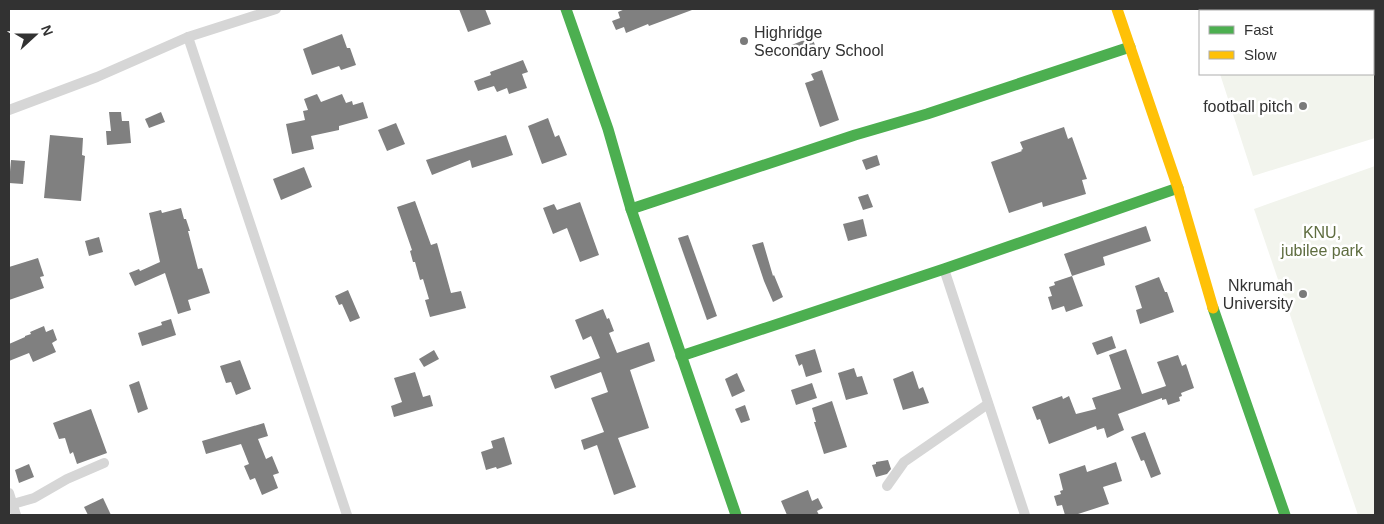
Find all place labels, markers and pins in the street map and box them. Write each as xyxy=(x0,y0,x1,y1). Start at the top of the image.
place label: Highridge Secondary School xyxy=(754,24,884,59)
marker: Highridge Secondary School xyxy=(738,35,750,47)
place label: football pitch xyxy=(1203,98,1293,115)
marker: football pitch xyxy=(1297,100,1309,112)
place label: Nkrumah University xyxy=(1223,277,1293,312)
marker: Nkrumah University xyxy=(1297,288,1309,300)

